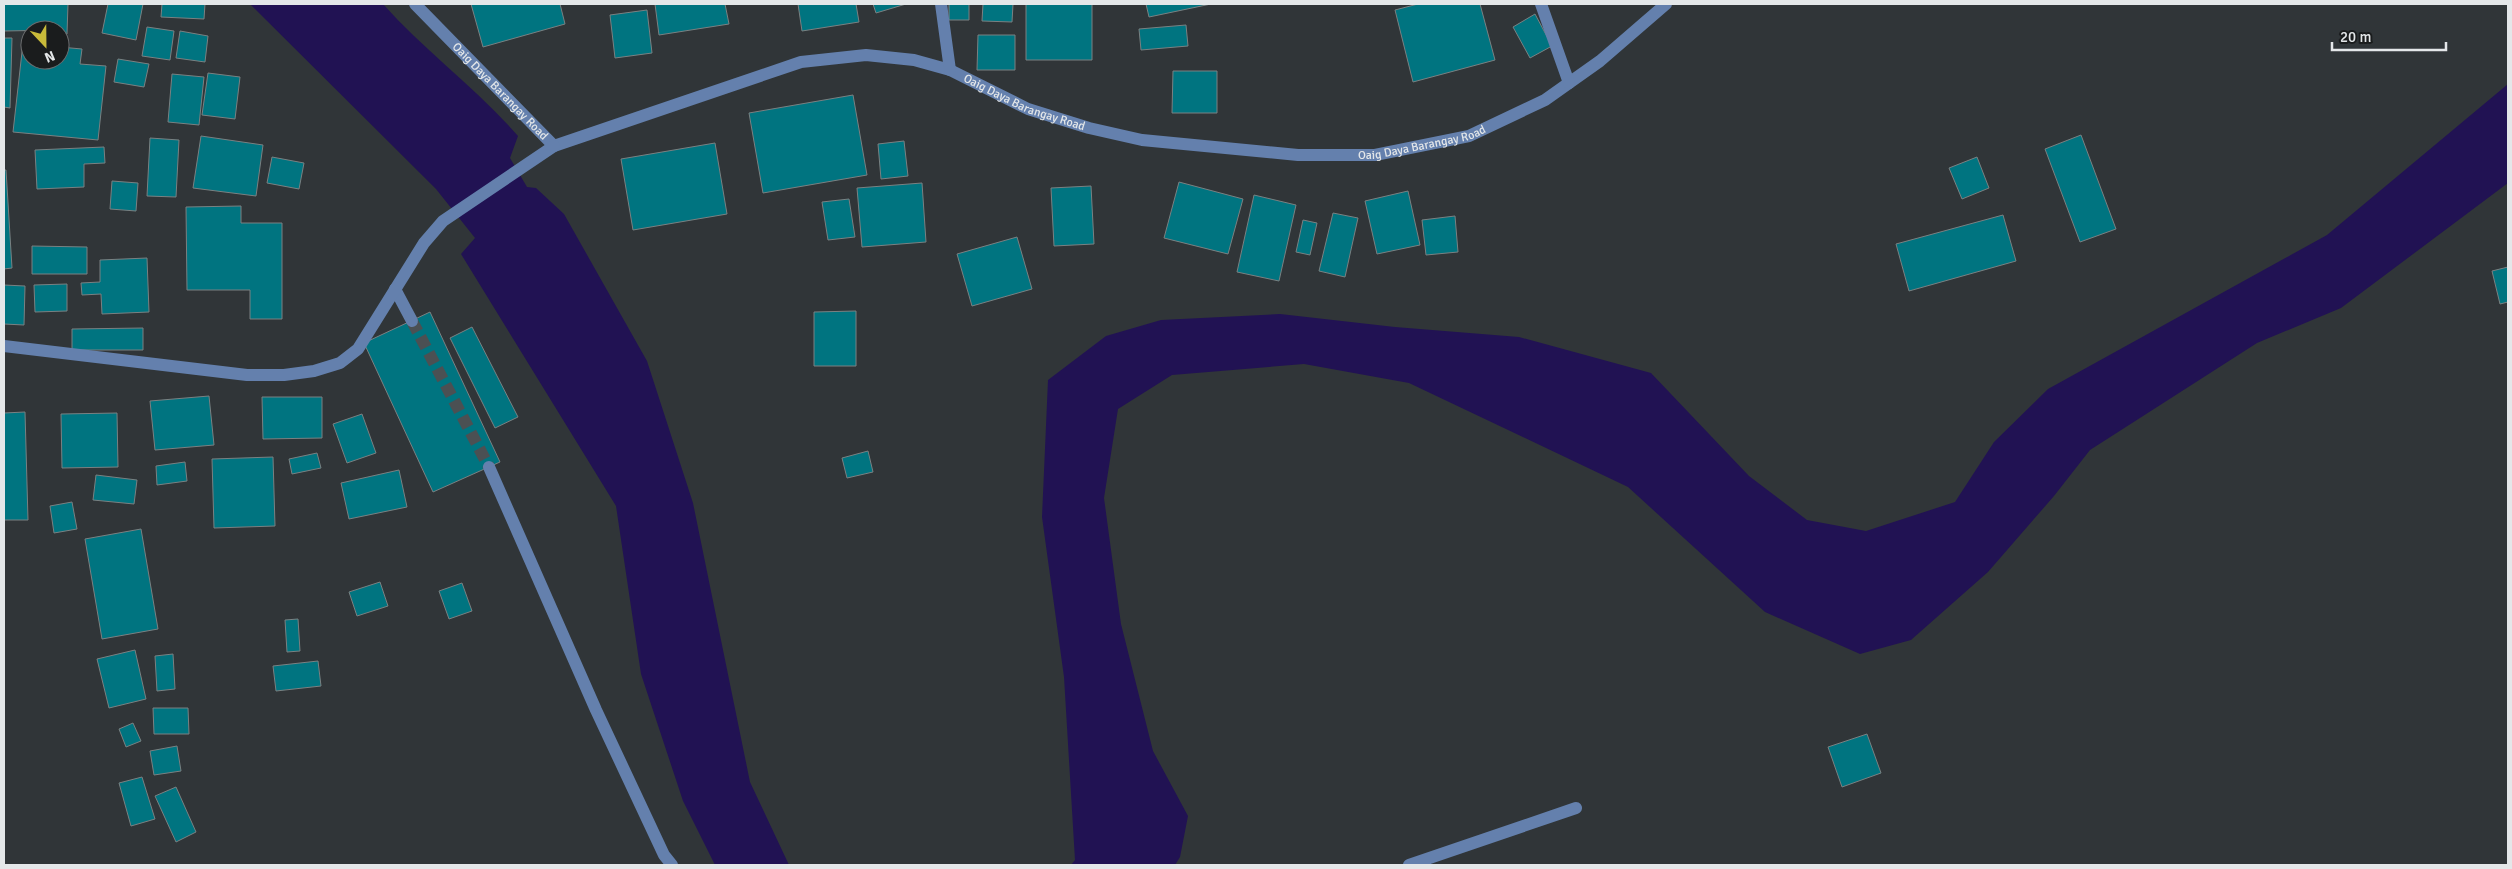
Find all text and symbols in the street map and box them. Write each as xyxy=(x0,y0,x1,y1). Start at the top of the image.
north arrow xyxy=(20,20,70,70)
scale bar xyxy=(2332,20,2446,52)
text: 20 m xyxy=(2340,28,2371,46)
street label: Oaig Daya Barangay Road xyxy=(449,40,551,143)
text: N xyxy=(42,47,57,66)
street label: Oaig Daya Barangay Road xyxy=(961,71,1087,134)
street label: Oaig Daya Barangay Road xyxy=(1358,122,1488,163)

